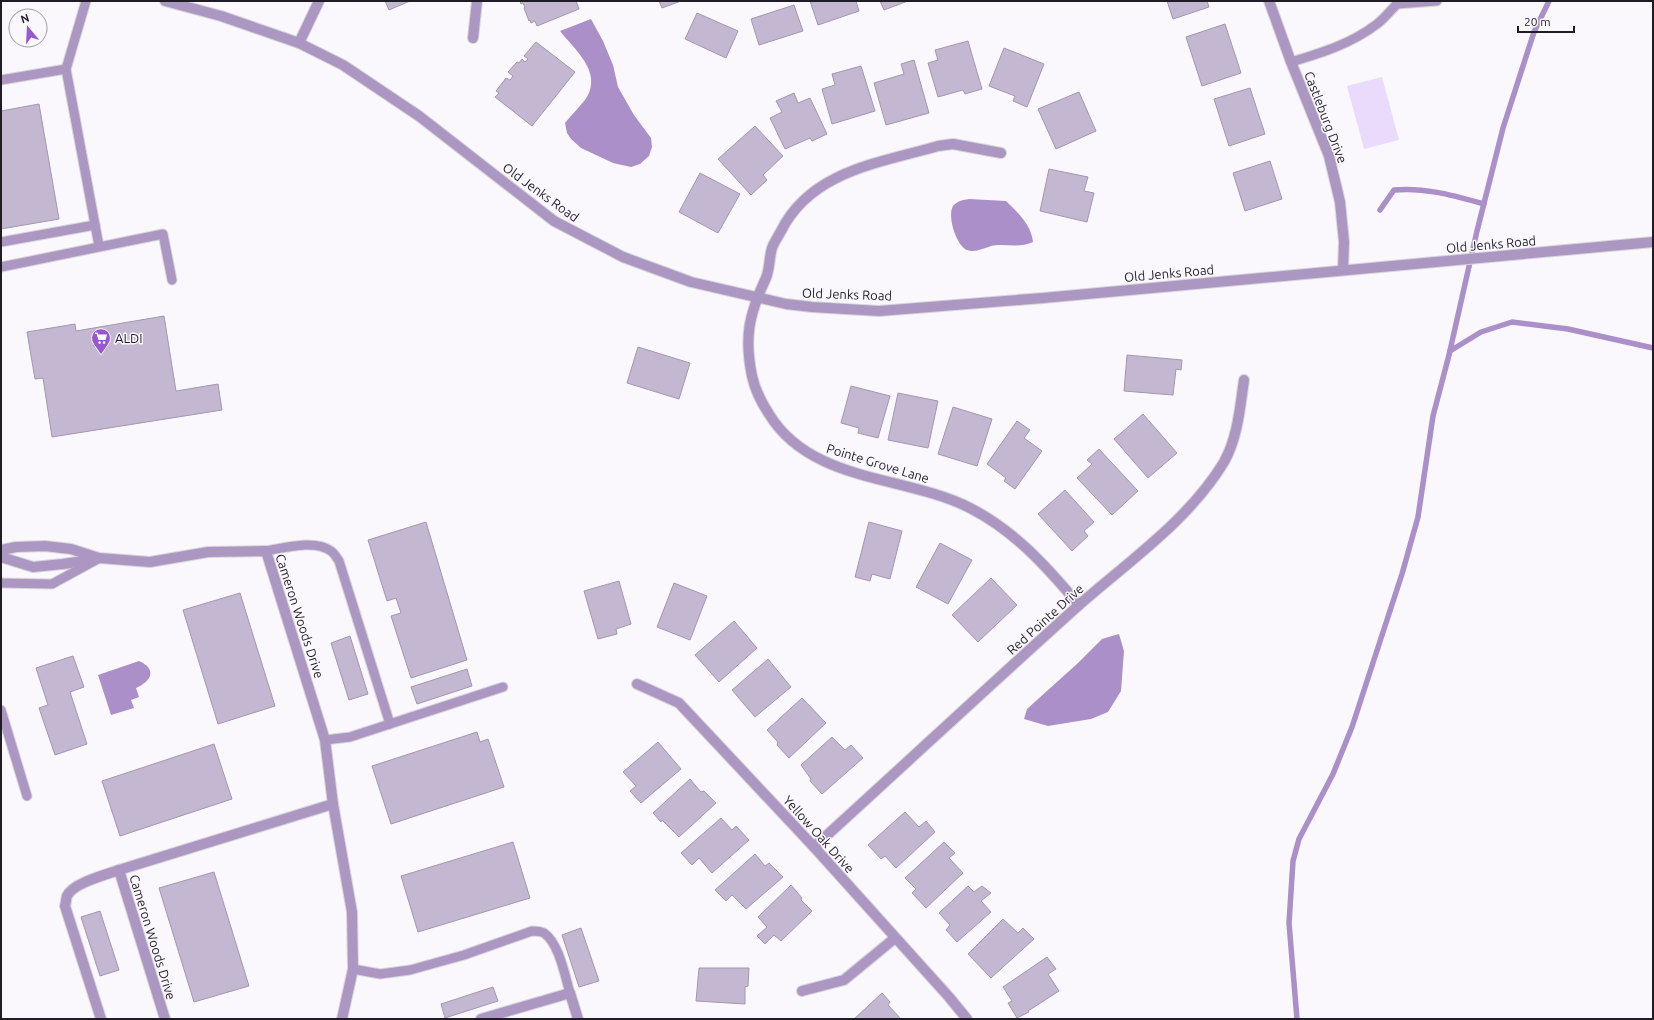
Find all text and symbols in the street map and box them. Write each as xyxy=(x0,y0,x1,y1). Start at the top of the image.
north arrow xyxy=(8,8,48,48)
scale bar xyxy=(1518,8,1574,34)
text: N xyxy=(19,12,31,25)
text: 20 m xyxy=(1524,15,1551,28)
street label: Castleburg Drive xyxy=(1302,69,1350,165)
street label: Old Jenks Road xyxy=(500,160,582,224)
street label: Old Jenks Road xyxy=(1445,233,1537,255)
street label: Old Jenks Road xyxy=(1123,262,1215,284)
street label: Old Jenks Road xyxy=(802,285,892,303)
supermarket icon: ALDI xyxy=(90,327,112,355)
place label: ALDI xyxy=(115,331,143,345)
street label: Pointe Grove Lane xyxy=(825,441,931,485)
street label: Cameron Woods Drive xyxy=(273,552,327,680)
street label: Red Pointe Drive xyxy=(1004,581,1086,657)
street label: Yellow Oak Drive xyxy=(781,793,857,875)
street label: Cameron Woods Drive xyxy=(127,873,179,1001)

